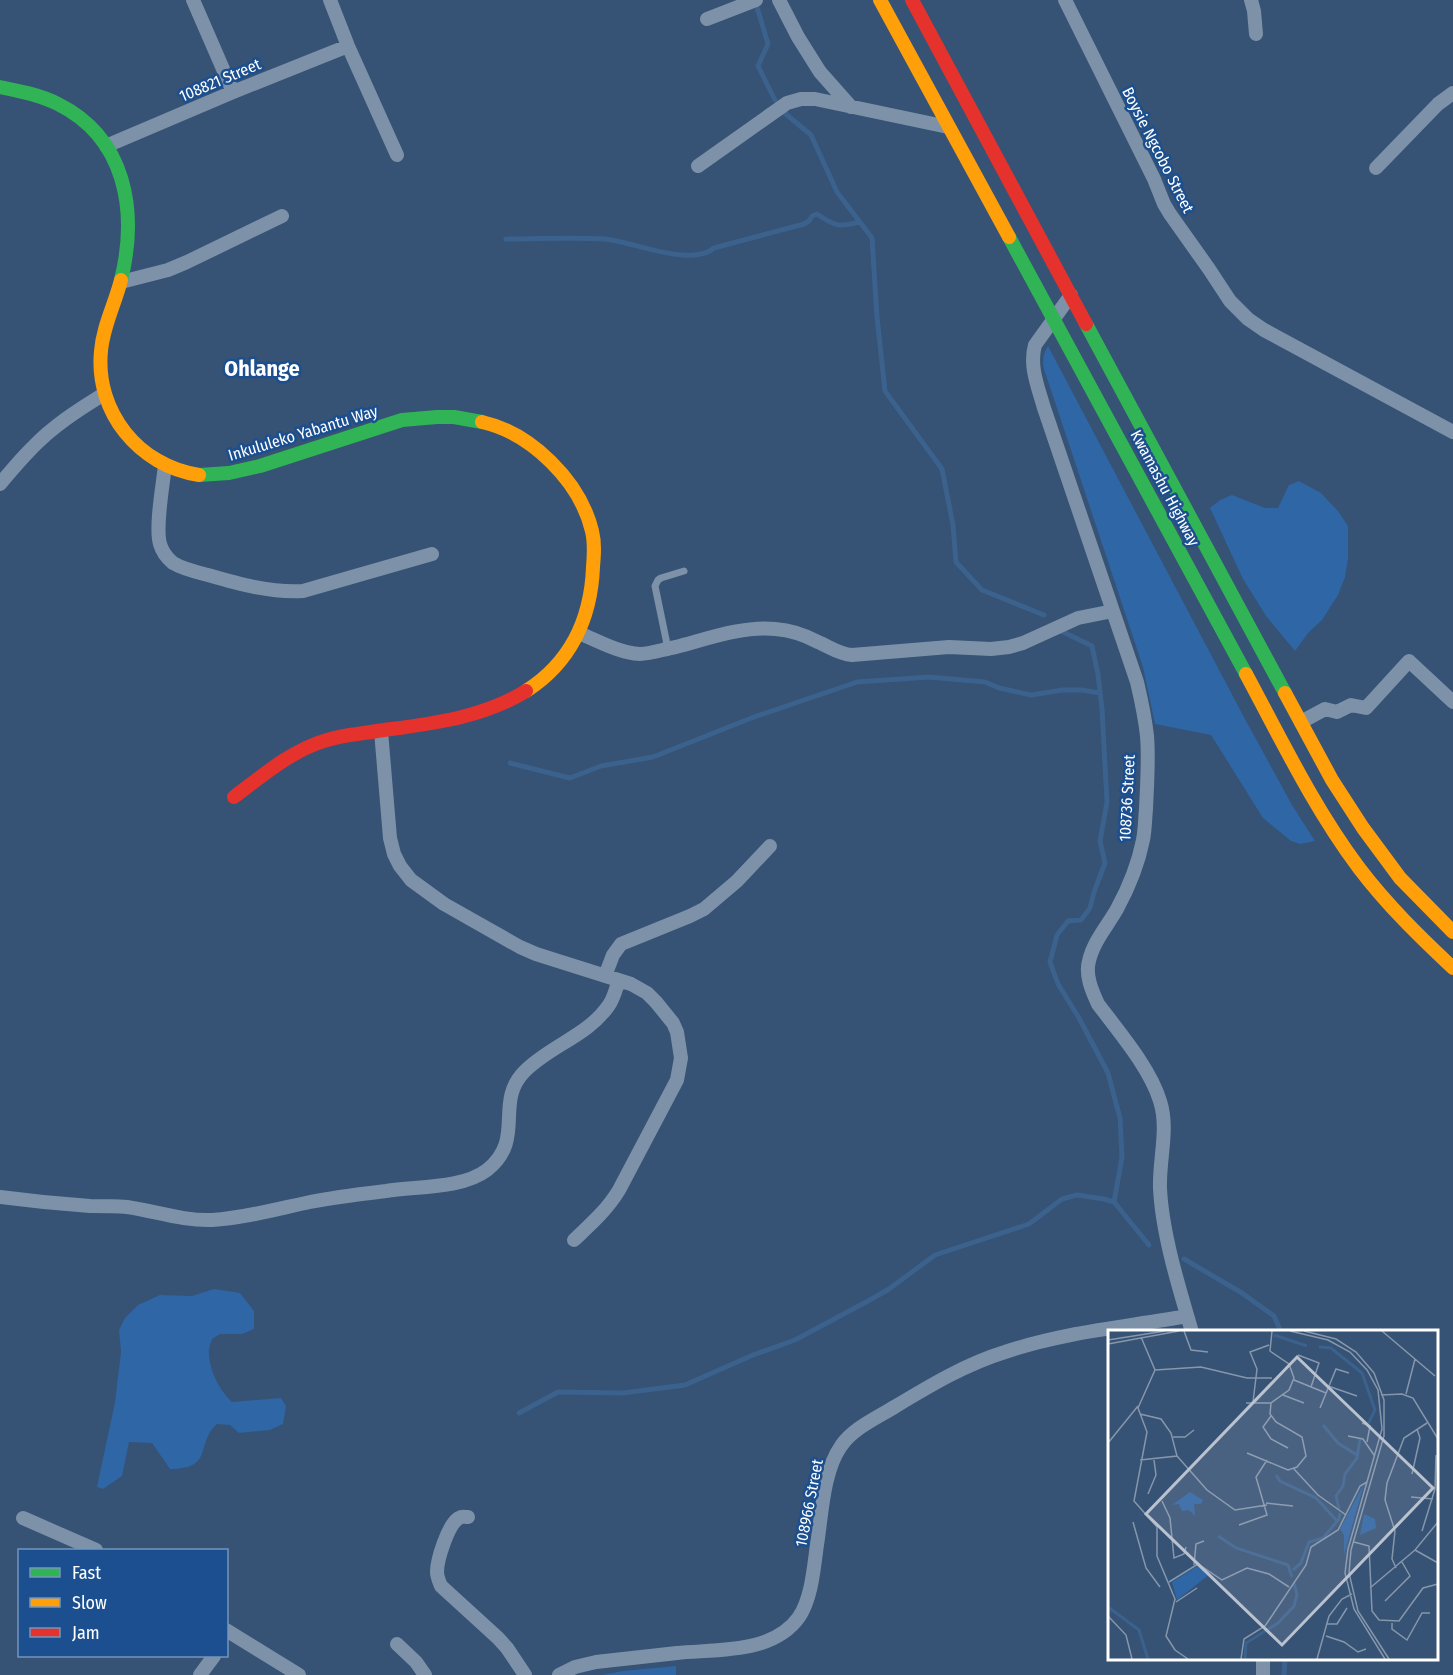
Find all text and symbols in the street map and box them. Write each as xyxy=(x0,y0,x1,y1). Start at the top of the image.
street label: 108821 Street xyxy=(176,54,264,106)
street label: Boysie Ngcobo Street xyxy=(1118,84,1198,217)
district label: Ohlange xyxy=(224,355,300,382)
street label: Inkululeko Yabantu Way xyxy=(226,401,381,465)
street label: Kwamashu Highway xyxy=(1126,427,1204,550)
street label: 108736 Street xyxy=(1115,753,1139,842)
inset map xyxy=(1108,1330,1438,1660)
street label: 108966 Street xyxy=(791,1457,827,1549)
legend xyxy=(18,1549,228,1657)
text: Fast xyxy=(72,1562,101,1584)
text: Slow xyxy=(72,1592,107,1614)
text: Jam xyxy=(72,1622,100,1644)

